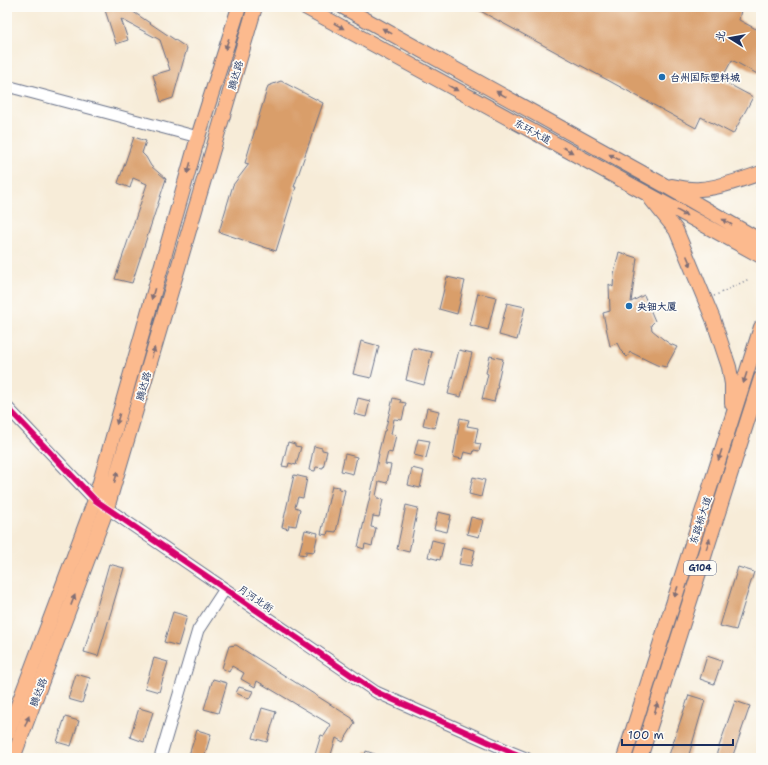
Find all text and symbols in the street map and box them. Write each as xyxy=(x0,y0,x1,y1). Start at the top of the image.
north arrow xyxy=(710,18,750,58)
one-way arrow xyxy=(333,22,345,29)
one-way arrow xyxy=(381,28,393,35)
text: 北 xyxy=(712,29,729,43)
one-way arrow xyxy=(224,39,230,51)
street label: 腾达路 xyxy=(225,59,246,91)
place label: 台州国际塑料城 xyxy=(670,71,740,84)
marker: 台州国际塑料城 xyxy=(657,72,667,82)
one-way arrow xyxy=(448,85,459,91)
one-way arrow xyxy=(495,91,506,98)
street label: 东环大道 xyxy=(512,116,553,147)
one-way arrow xyxy=(562,147,573,154)
one-way arrow xyxy=(608,154,620,161)
one-way arrow xyxy=(185,162,191,175)
one-way arrow xyxy=(676,209,687,216)
one-way arrow xyxy=(721,218,733,225)
one-way arrow xyxy=(686,256,692,267)
one-way arrow xyxy=(150,288,156,300)
place label: 央钿大厦 xyxy=(637,300,677,313)
marker: 央钿大厦 xyxy=(624,301,634,311)
one-way arrow xyxy=(150,346,156,358)
street label: 腾达路 xyxy=(133,370,154,402)
one-way arrow xyxy=(742,372,748,384)
one-way arrow xyxy=(115,413,121,425)
one-way arrow xyxy=(717,450,723,462)
one-way arrow xyxy=(113,471,119,483)
street label: 东路桥大道 xyxy=(687,494,714,546)
one-way arrow xyxy=(705,537,711,549)
road number: G104 xyxy=(684,561,716,575)
street label: 月河北街 xyxy=(236,582,276,615)
one-way arrow xyxy=(673,587,679,599)
one-way arrow xyxy=(70,593,76,605)
street label: 腾达路 xyxy=(27,676,50,709)
one-way arrow xyxy=(653,701,659,713)
one-way arrow xyxy=(25,715,31,727)
scale bar xyxy=(622,721,733,747)
text: 100 m xyxy=(628,727,664,743)

